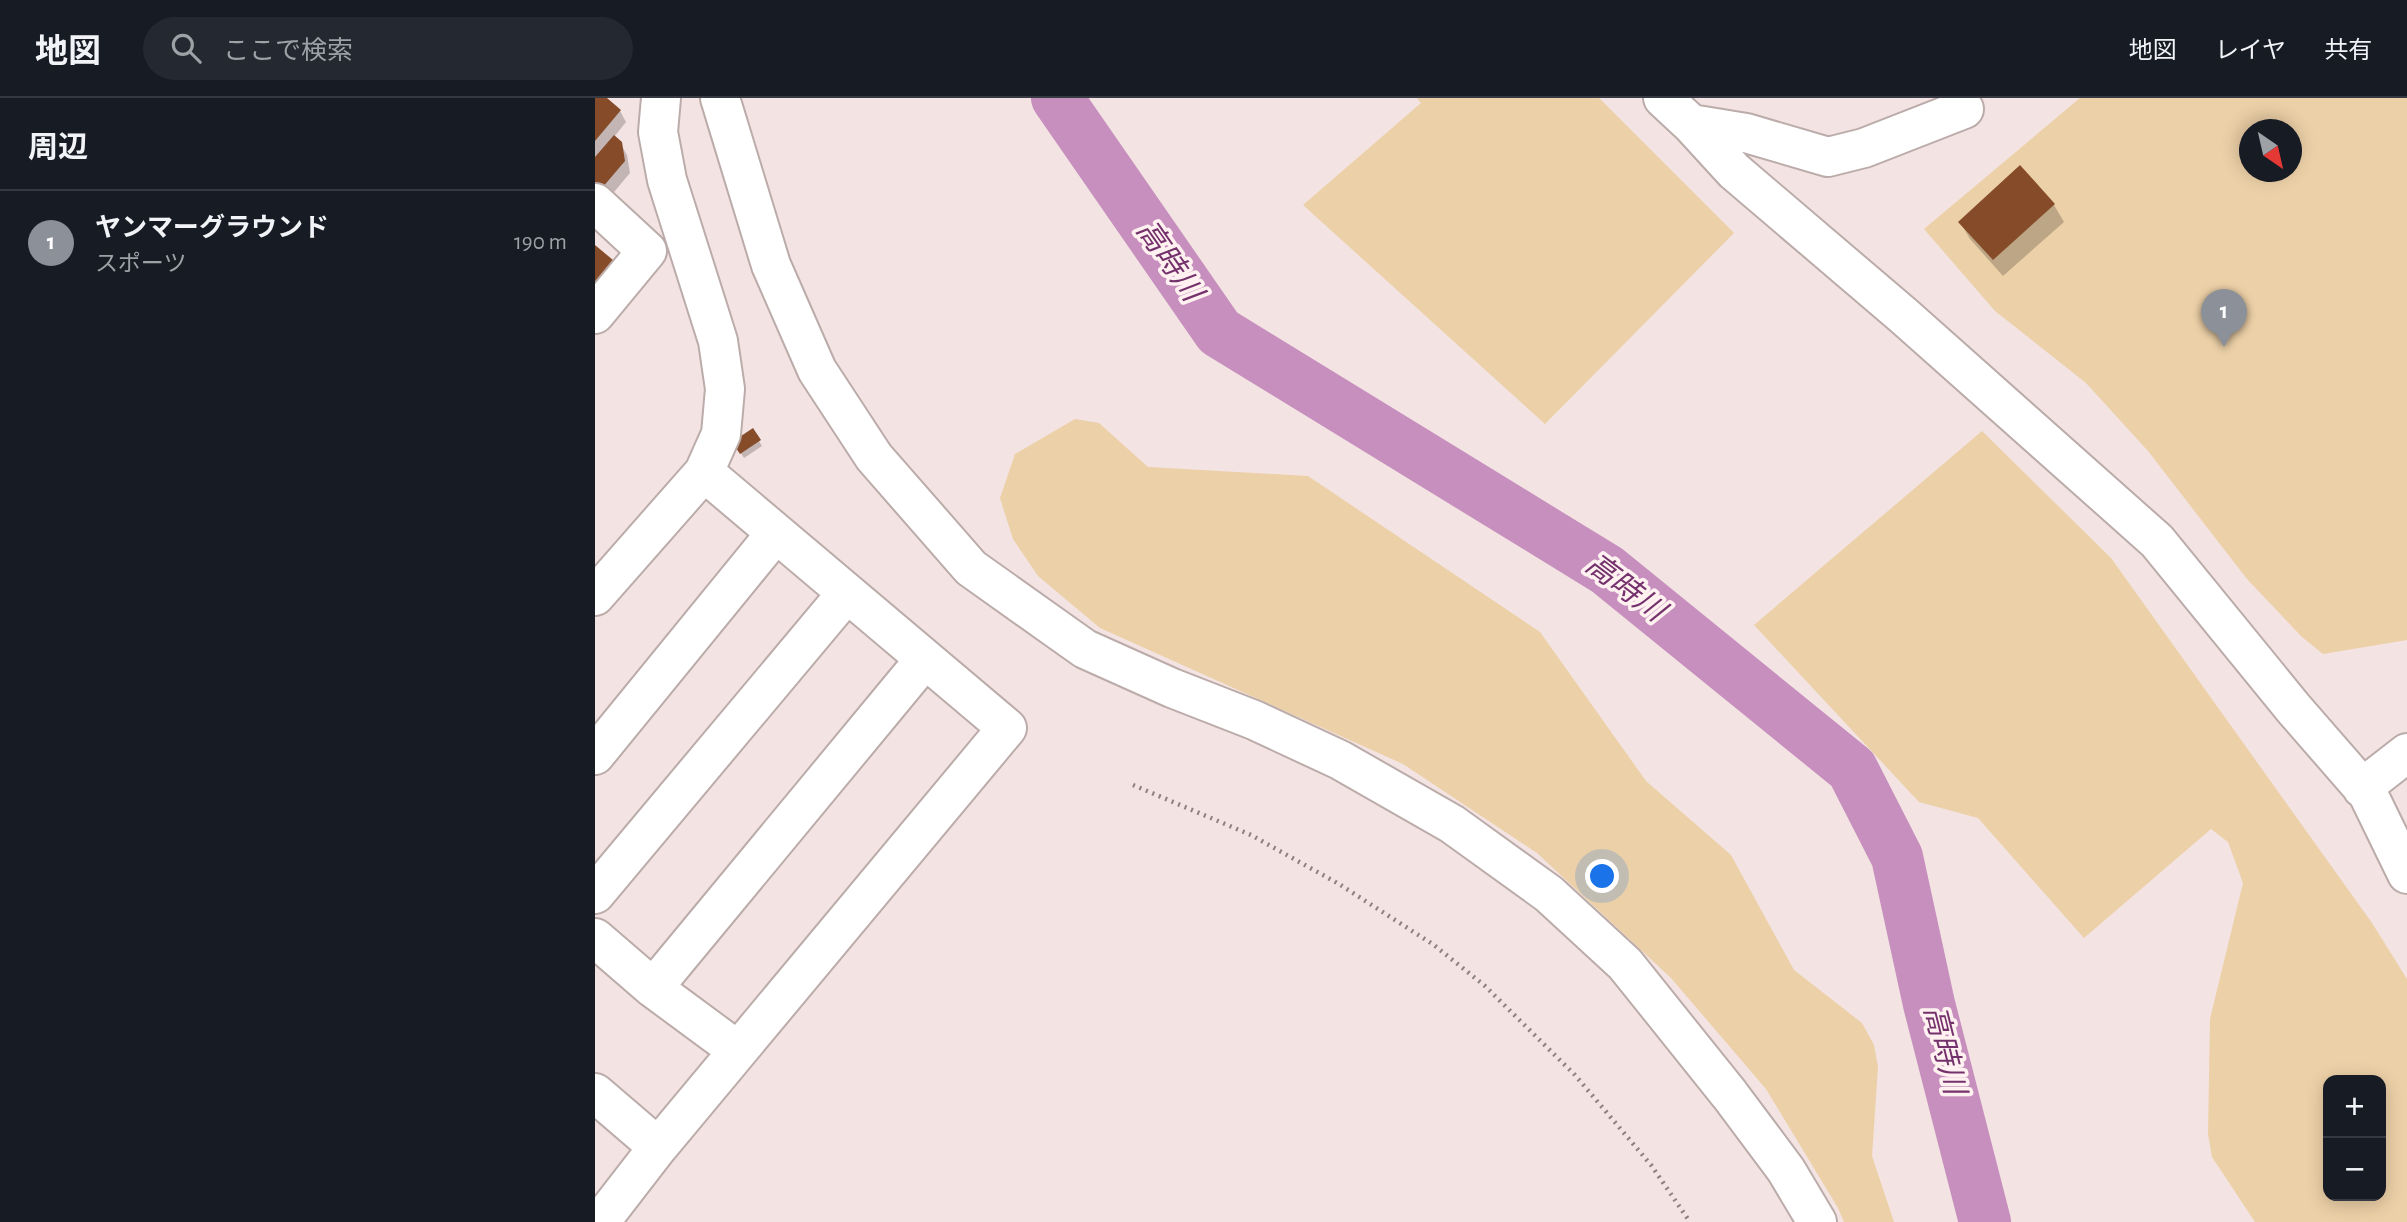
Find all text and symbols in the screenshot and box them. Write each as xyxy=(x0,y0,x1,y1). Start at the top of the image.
search box xyxy=(143,17,633,80)
icon: search xyxy=(167,29,205,67)
text: 地図 xyxy=(35,36,101,69)
text: ここで検索 xyxy=(223,38,353,64)
text: 地図 xyxy=(2129,39,2177,63)
text: レイヤ xyxy=(2215,39,2286,63)
text: 共有 xyxy=(2324,39,2372,63)
north arrow xyxy=(2239,119,2302,182)
text: 周辺 xyxy=(28,133,88,163)
water label: 高時川 xyxy=(1131,214,1210,309)
text: ヤンマーグラウンド xyxy=(95,215,329,241)
text: 1 xyxy=(47,231,55,254)
text: 190 m xyxy=(514,231,567,254)
text: スポーツ xyxy=(95,253,187,276)
pin: 1 xyxy=(2201,289,2247,347)
water label: 高時川 xyxy=(1580,547,1674,629)
your location xyxy=(1585,859,1619,893)
water label: 高時川 xyxy=(1919,1002,1972,1100)
map controls xyxy=(2323,1075,2386,1201)
button: + xyxy=(2323,1075,2386,1138)
button: − xyxy=(2323,1138,2386,1201)

